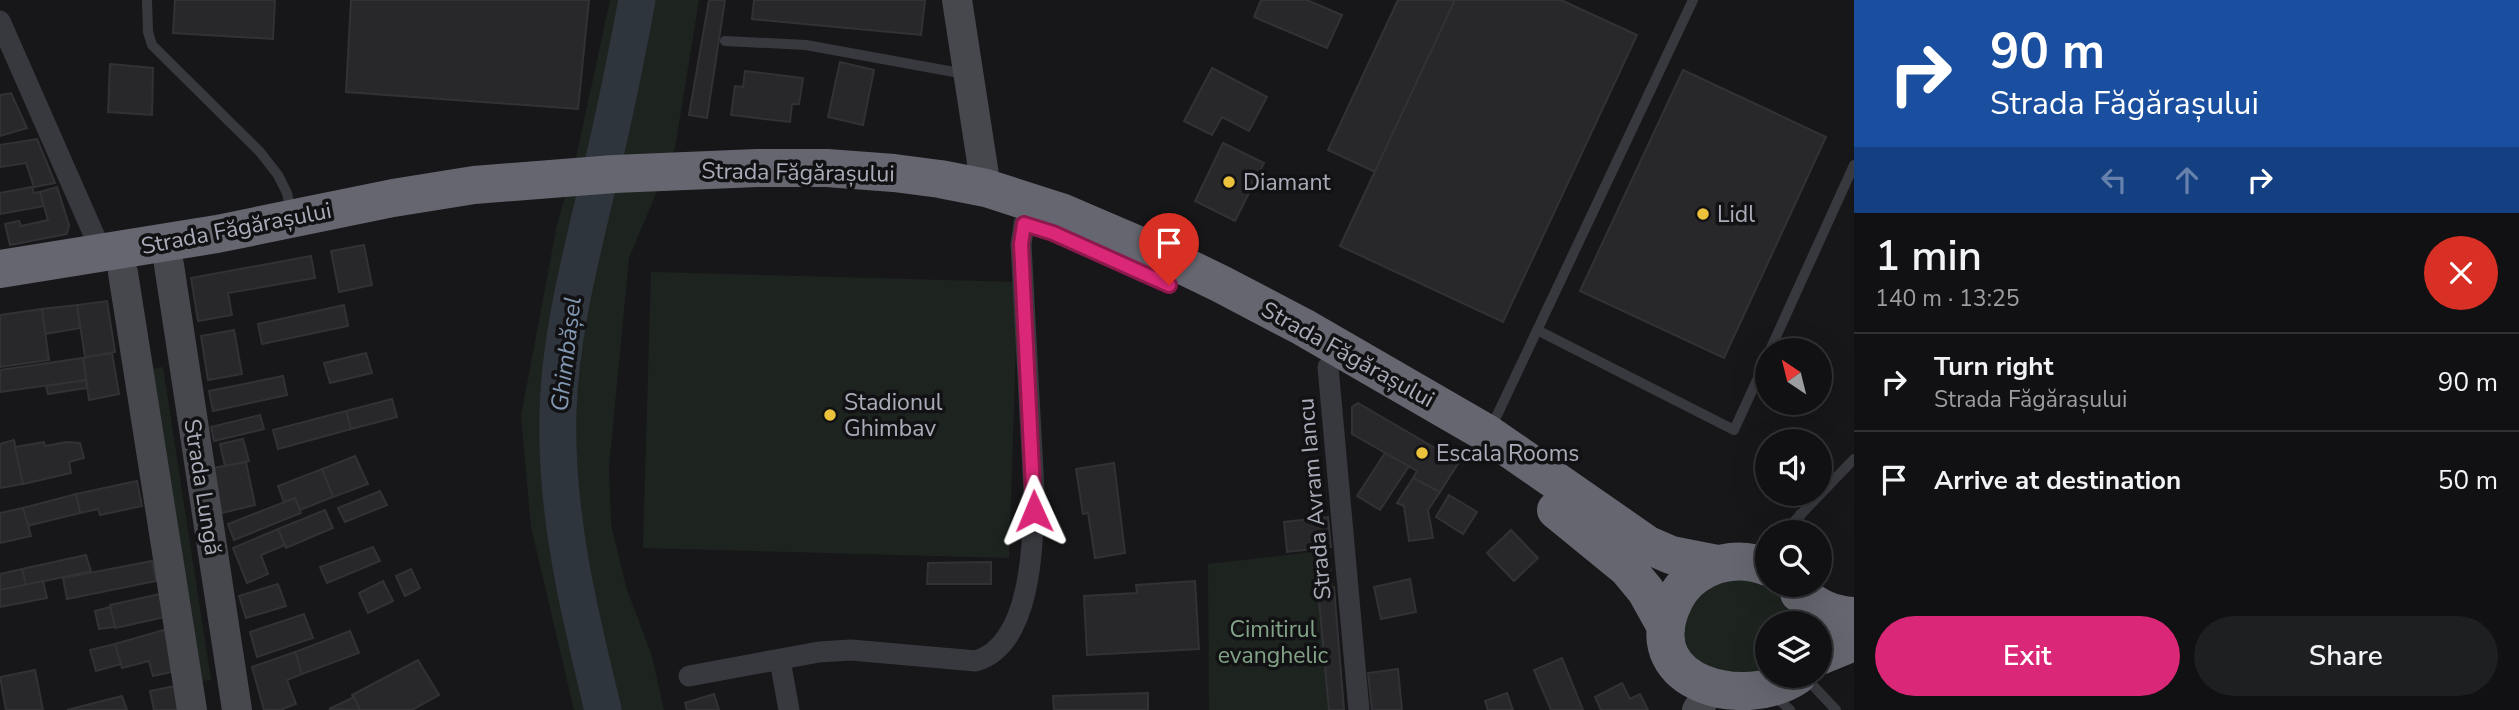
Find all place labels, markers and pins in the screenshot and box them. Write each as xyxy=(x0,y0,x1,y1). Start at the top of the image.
place label: Diamant xyxy=(1243,167,1332,198)
marker: Diamant xyxy=(1221,174,1237,190)
place label: Lidl xyxy=(1717,199,1755,230)
marker: Lidl xyxy=(1695,206,1711,222)
pin xyxy=(1139,213,1199,285)
place label: Stadionul Ghimbav xyxy=(844,387,943,444)
marker: Stadionul Ghimbav xyxy=(822,407,838,423)
place label: Escala Rooms xyxy=(1436,438,1579,469)
marker: Escala Rooms xyxy=(1414,445,1430,461)

